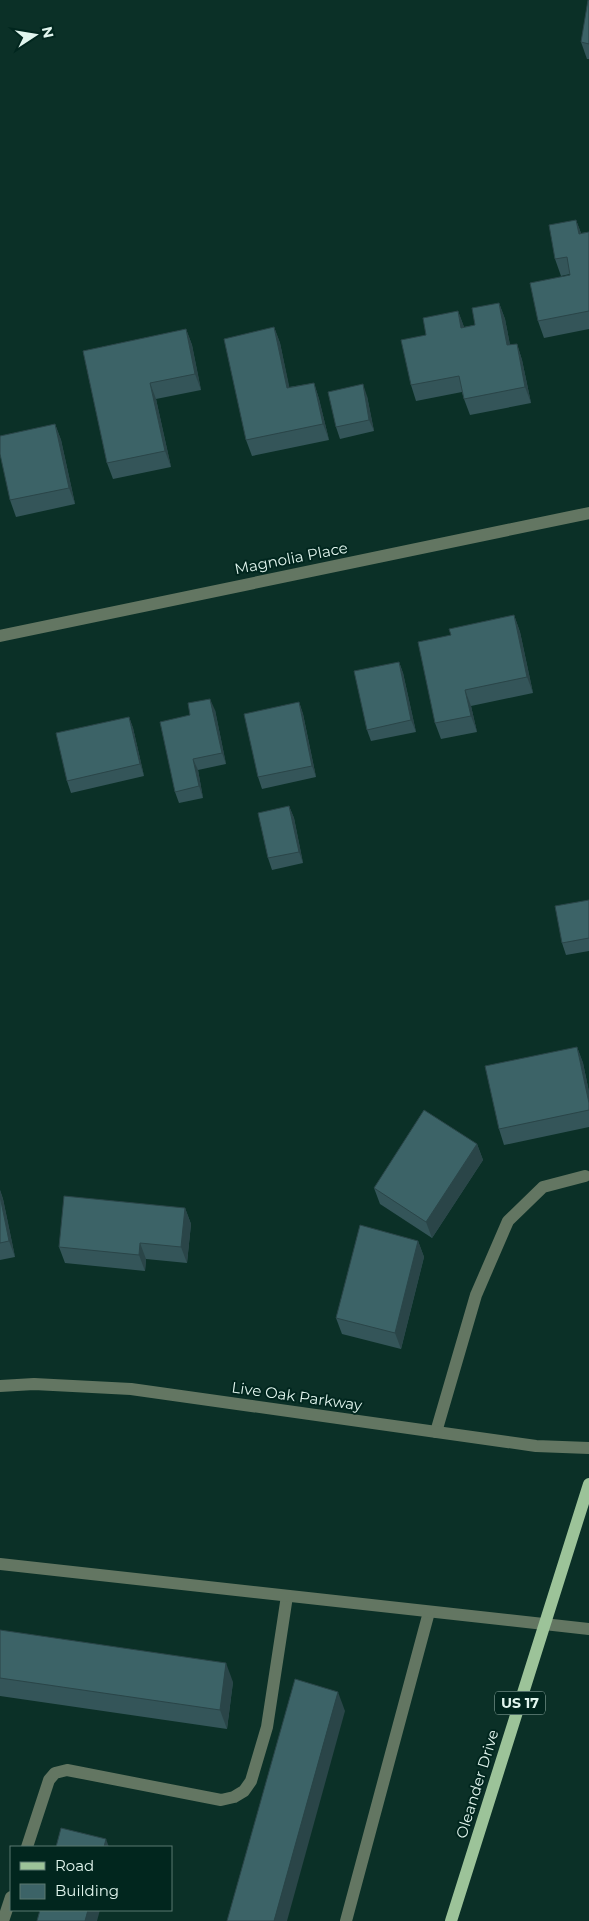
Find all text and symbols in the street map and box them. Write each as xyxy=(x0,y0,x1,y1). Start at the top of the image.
north arrow xyxy=(10,10,60,60)
text: N xyxy=(38,25,58,40)
street label: Magnolia Place xyxy=(233,538,349,578)
street label: Live Oak Parkway xyxy=(231,1377,364,1415)
road number: US 17 xyxy=(495,1692,545,1715)
street label: Oleander Drive xyxy=(451,1727,503,1841)
legend xyxy=(10,1846,172,1911)
text: Road xyxy=(55,1856,94,1875)
text: Building xyxy=(55,1881,119,1900)

